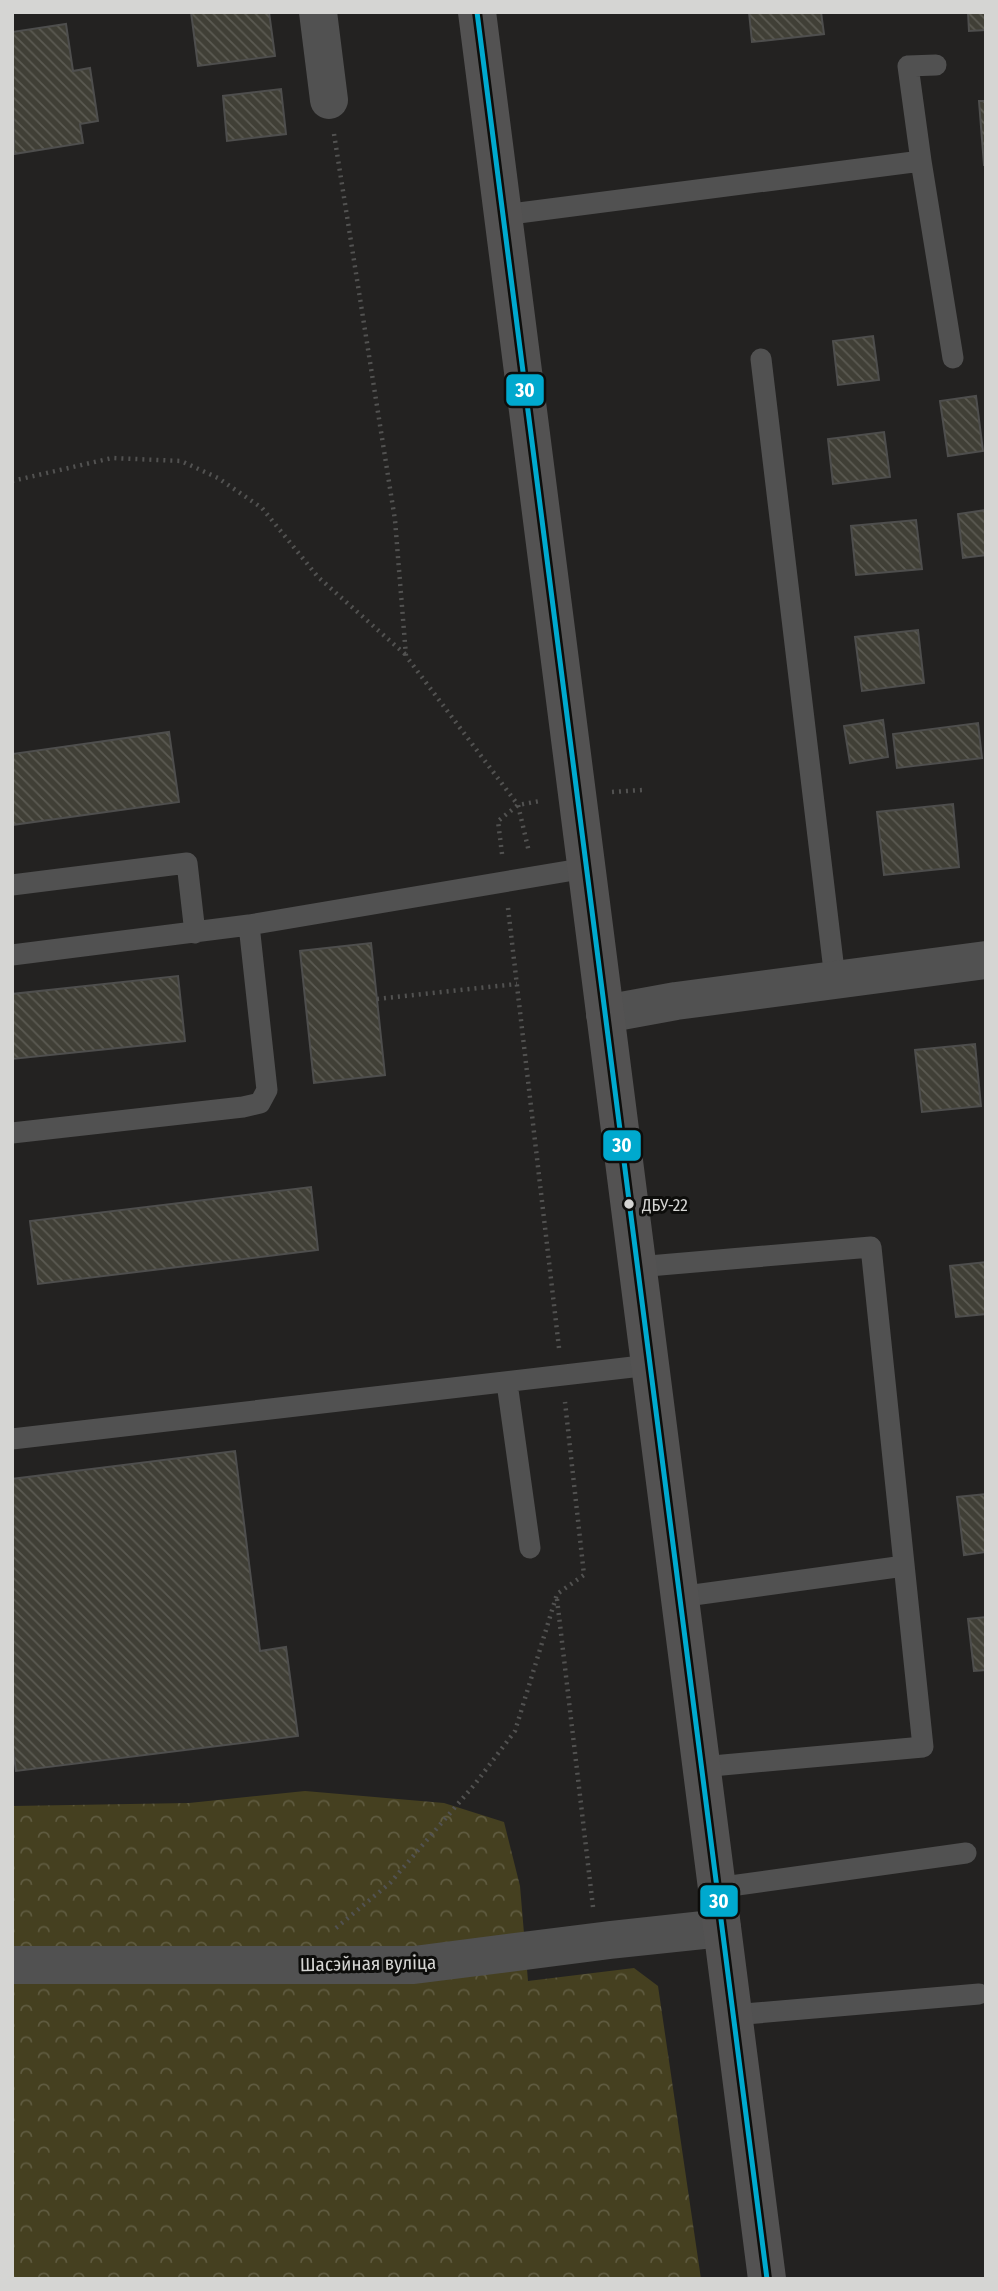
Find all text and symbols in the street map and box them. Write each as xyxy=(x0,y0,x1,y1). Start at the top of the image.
line badge: 30 xyxy=(505,373,545,407)
text: 30 xyxy=(514,379,535,402)
line badge: 30 xyxy=(602,1129,642,1162)
text: 30 xyxy=(611,1134,632,1157)
place label: ДБУ-22 xyxy=(641,1195,688,1216)
marker: ДБУ-22 xyxy=(622,1197,636,1211)
line badge: 30 xyxy=(699,1884,739,1918)
text: 30 xyxy=(708,1890,729,1913)
street label: Шасэйная вуліца xyxy=(300,1951,436,1976)

